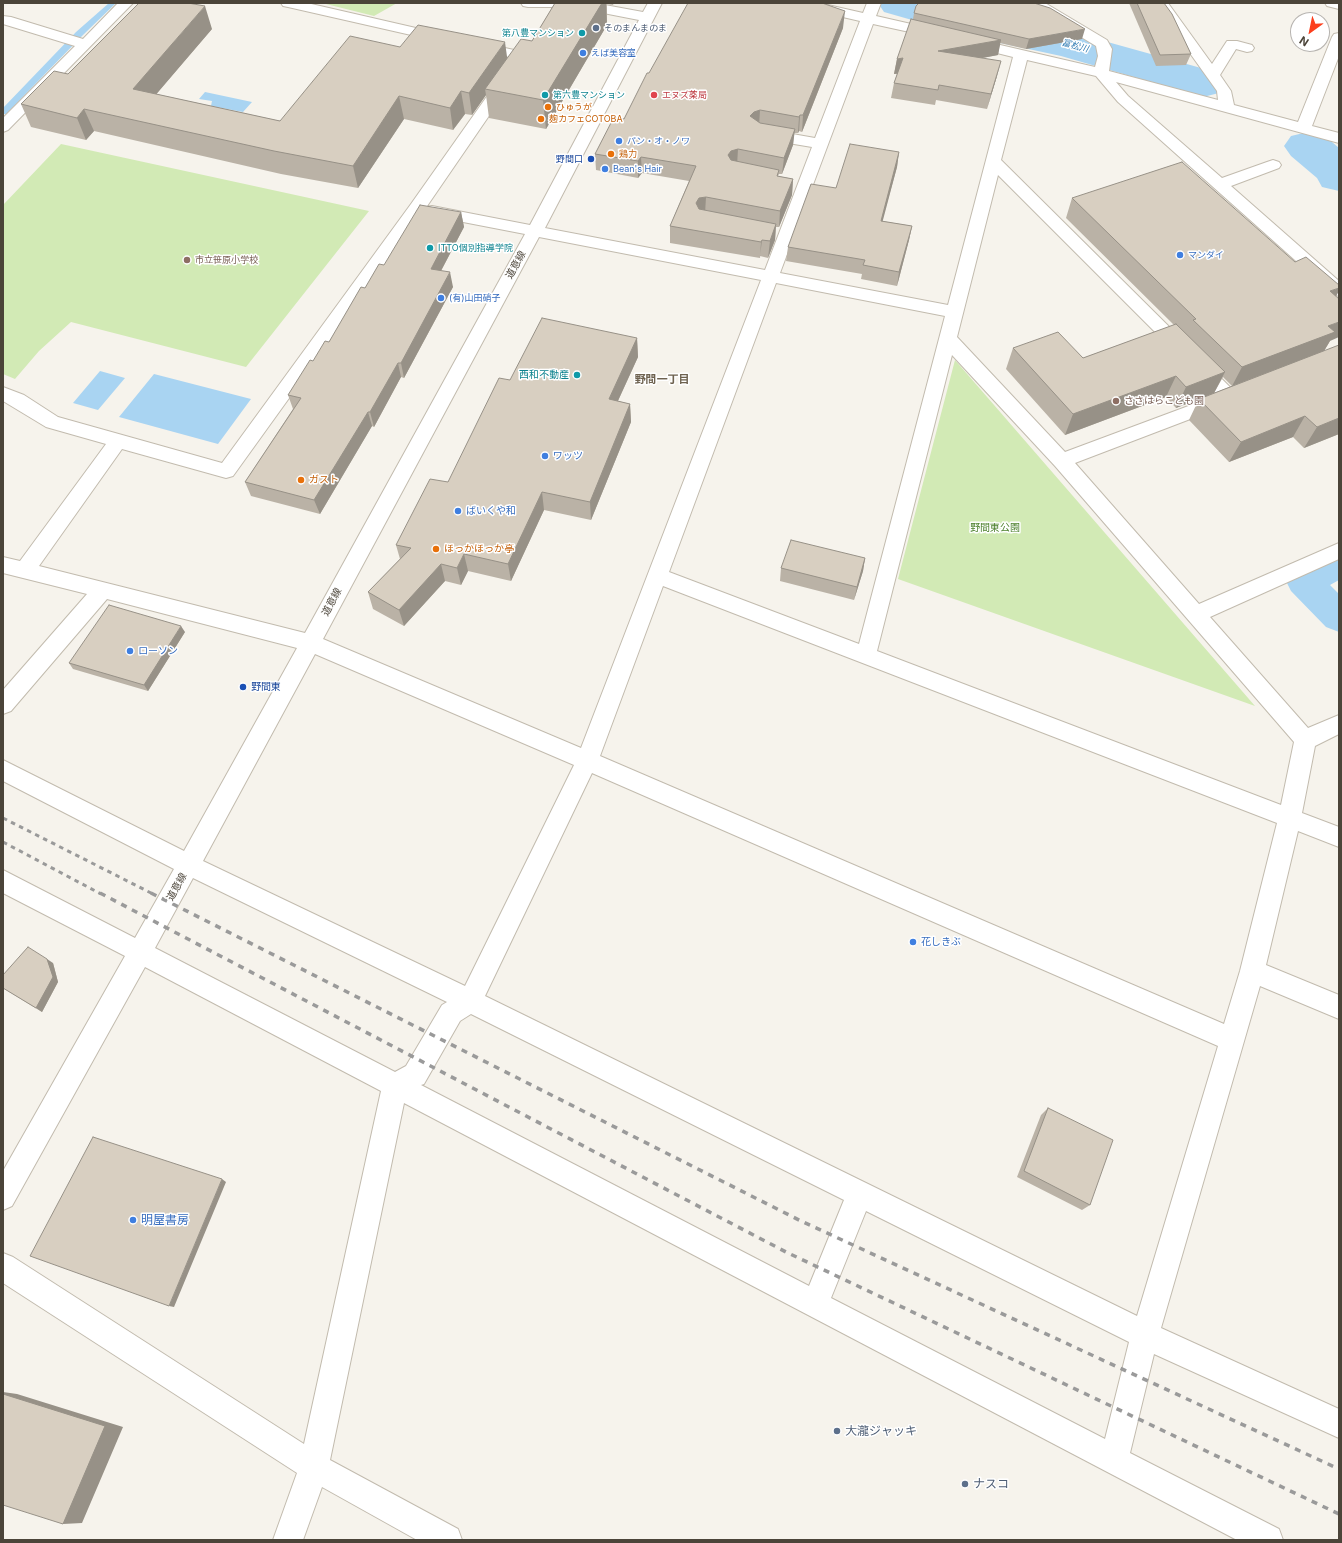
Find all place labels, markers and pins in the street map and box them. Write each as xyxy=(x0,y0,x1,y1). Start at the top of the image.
marker: そのまんまのま xyxy=(591,23,601,33)
place label: そのまんまのま xyxy=(604,23,667,33)
place label: 第八豊マンション xyxy=(502,28,574,38)
marker: 第八豊マンション xyxy=(577,28,587,38)
marker: えば美容室 xyxy=(578,48,588,58)
place label: えば美容室 xyxy=(591,48,636,58)
marker: 第六豊マンション xyxy=(540,90,550,100)
place label: 第六豊マンション xyxy=(553,90,625,100)
marker: エヌズ薬局 xyxy=(649,90,659,100)
place label: エヌズ薬局 xyxy=(662,90,707,100)
marker: ひゅうが xyxy=(543,102,553,112)
place label: ひゅうが xyxy=(556,102,592,112)
marker: 麹カフェCOTOBA xyxy=(536,114,546,124)
place label: 麹カフェCOTOBA xyxy=(549,114,623,124)
marker: パン・オ・ノワ xyxy=(614,136,624,146)
place label: パン・オ・ノワ xyxy=(627,136,690,146)
marker: 鶏力 xyxy=(606,149,616,159)
place label: 鶏力 xyxy=(619,149,637,159)
place label: 野間口 xyxy=(556,154,583,164)
marker: 野間口 xyxy=(586,154,596,164)
marker: Bean's Hair xyxy=(600,164,610,174)
place label: Bean's Hair xyxy=(613,164,662,174)
marker: ITTO個別指導学院 xyxy=(425,243,435,253)
place label: ITTO個別指導学院 xyxy=(438,243,513,253)
marker: マンダイ xyxy=(1175,250,1185,260)
place label: マンダイ xyxy=(1188,250,1224,260)
marker: 市立笹原小学校 xyxy=(182,255,192,265)
place label: 市立笹原小学校 xyxy=(195,255,258,265)
marker: (有)山田硝子 xyxy=(436,293,446,303)
place label: (有)山田硝子 xyxy=(449,293,501,303)
place label: 西和不動産 xyxy=(519,369,569,381)
marker: 西和不動産 xyxy=(572,370,582,380)
place label: ささはらこども園 xyxy=(1124,395,1204,407)
marker: ささはらこども園 xyxy=(1111,396,1121,406)
place label: ワッツ xyxy=(553,450,583,462)
marker: ワッツ xyxy=(540,451,550,461)
place label: ガスト xyxy=(309,474,339,486)
marker: ガスト xyxy=(296,475,306,485)
place label: ばいくや和 xyxy=(466,505,516,517)
marker: ばいくや和 xyxy=(453,506,463,516)
place label: ほっかほっか亭 xyxy=(444,543,514,555)
marker: ほっかほっか亭 xyxy=(431,544,441,554)
place label: ローソン xyxy=(138,645,178,657)
marker: ローソン xyxy=(125,646,135,656)
place label: 野間東 xyxy=(251,681,281,693)
marker: 野間東 xyxy=(238,682,248,692)
place label: 花しきぶ xyxy=(921,936,961,948)
marker: 花しきぶ xyxy=(908,937,918,947)
place label: 明屋書房 xyxy=(141,1213,189,1227)
marker: 明屋書房 xyxy=(128,1215,138,1225)
place label: 大瀧ジャッキ xyxy=(845,1424,917,1438)
marker: 大瀧ジャッキ xyxy=(832,1426,842,1436)
place label: ナスコ xyxy=(973,1477,1009,1491)
marker: ナスコ xyxy=(960,1479,970,1489)

